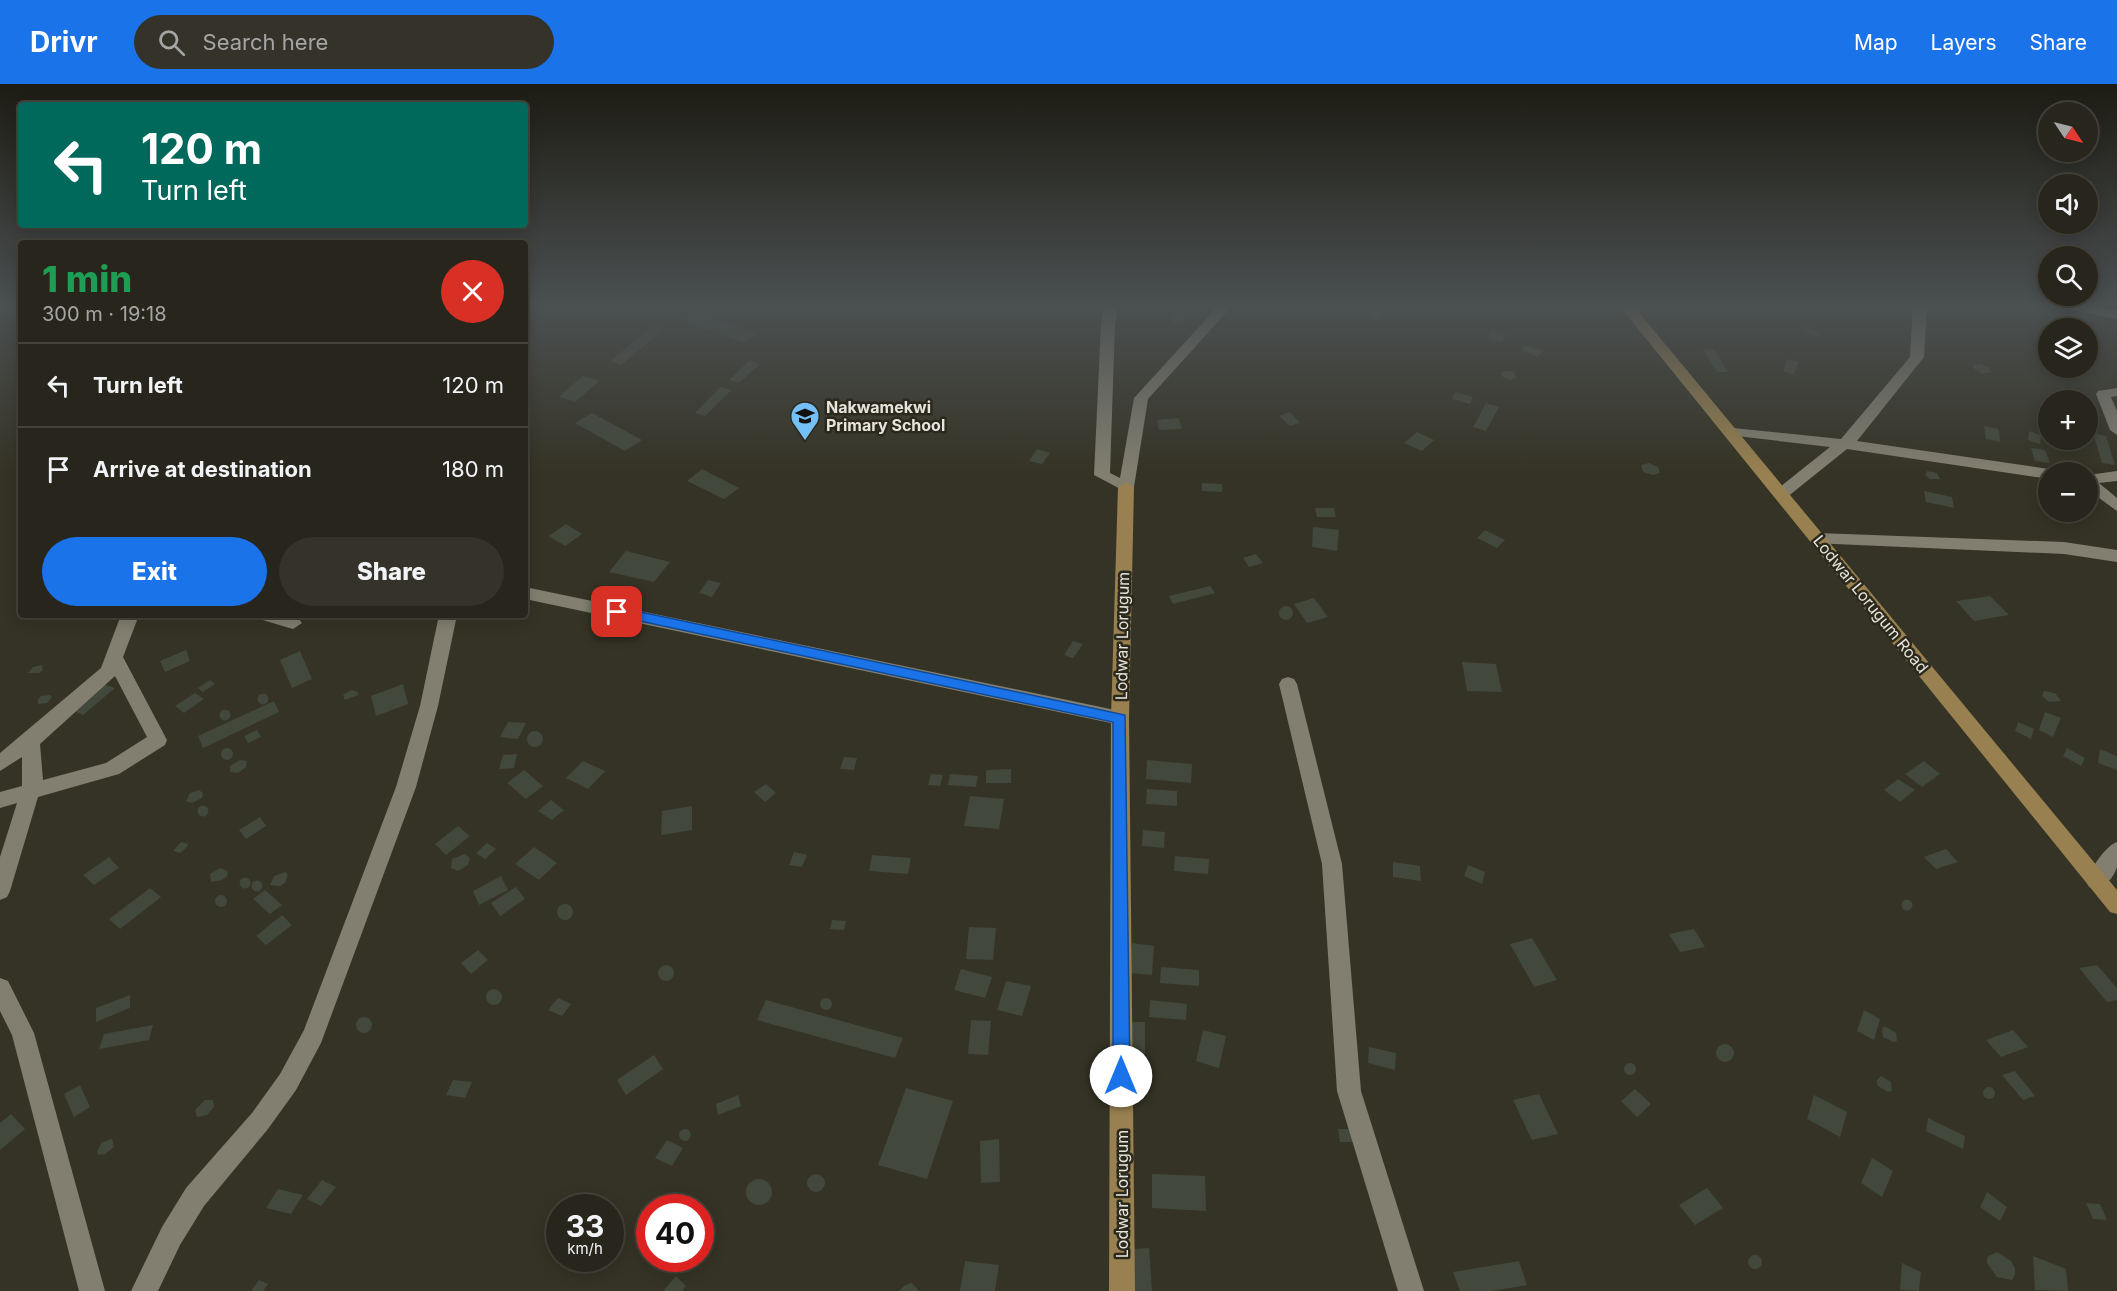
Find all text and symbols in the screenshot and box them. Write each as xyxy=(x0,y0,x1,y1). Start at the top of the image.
search box xyxy=(134,15,554,69)
text: Drivr xyxy=(30,25,98,59)
icon: search xyxy=(155,26,188,59)
text: Search here xyxy=(203,29,328,55)
text: Map xyxy=(1854,30,1898,55)
text: Layers xyxy=(1931,30,1997,55)
text: Share xyxy=(2030,30,2087,55)
north arrow xyxy=(2038,102,2098,162)
map controls xyxy=(2038,102,2098,522)
text: 120 m xyxy=(141,123,262,174)
icon: left xyxy=(42,126,120,204)
text: Turn left xyxy=(141,174,247,207)
button: sound xyxy=(2038,174,2098,234)
button: search xyxy=(2038,246,2098,306)
text: 1 min xyxy=(42,257,132,301)
button: close xyxy=(441,260,504,323)
text: 300 m · 19:18 xyxy=(42,302,167,326)
button: layers xyxy=(2038,318,2098,378)
icon: left xyxy=(42,369,75,402)
text: Turn left xyxy=(93,372,183,398)
text: 120 m xyxy=(442,372,504,398)
button: + xyxy=(2038,390,2098,450)
place label: Nakwamekwi Primary School xyxy=(826,397,945,435)
school or university icon: Nakwamekwi Primary School xyxy=(789,400,821,442)
icon: arrive xyxy=(42,453,75,486)
text: Arrive at destination xyxy=(93,456,312,482)
text: 180 m xyxy=(442,456,504,482)
button: − xyxy=(2038,462,2098,522)
street label: Lodwar Lorugum Road xyxy=(1809,531,1933,677)
button: Exit xyxy=(42,537,267,606)
button: Share xyxy=(279,537,504,606)
street label: Lodwar Lorugum xyxy=(1111,572,1133,700)
pin xyxy=(591,586,642,637)
icon: arrive xyxy=(600,595,633,628)
position arrow xyxy=(1089,1044,1153,1108)
street label: Lodwar Lorugum xyxy=(1112,1130,1132,1258)
speed limit sign: 40 xyxy=(636,1194,714,1272)
text: 33 xyxy=(566,1208,604,1244)
text: km/h xyxy=(567,1239,603,1258)

